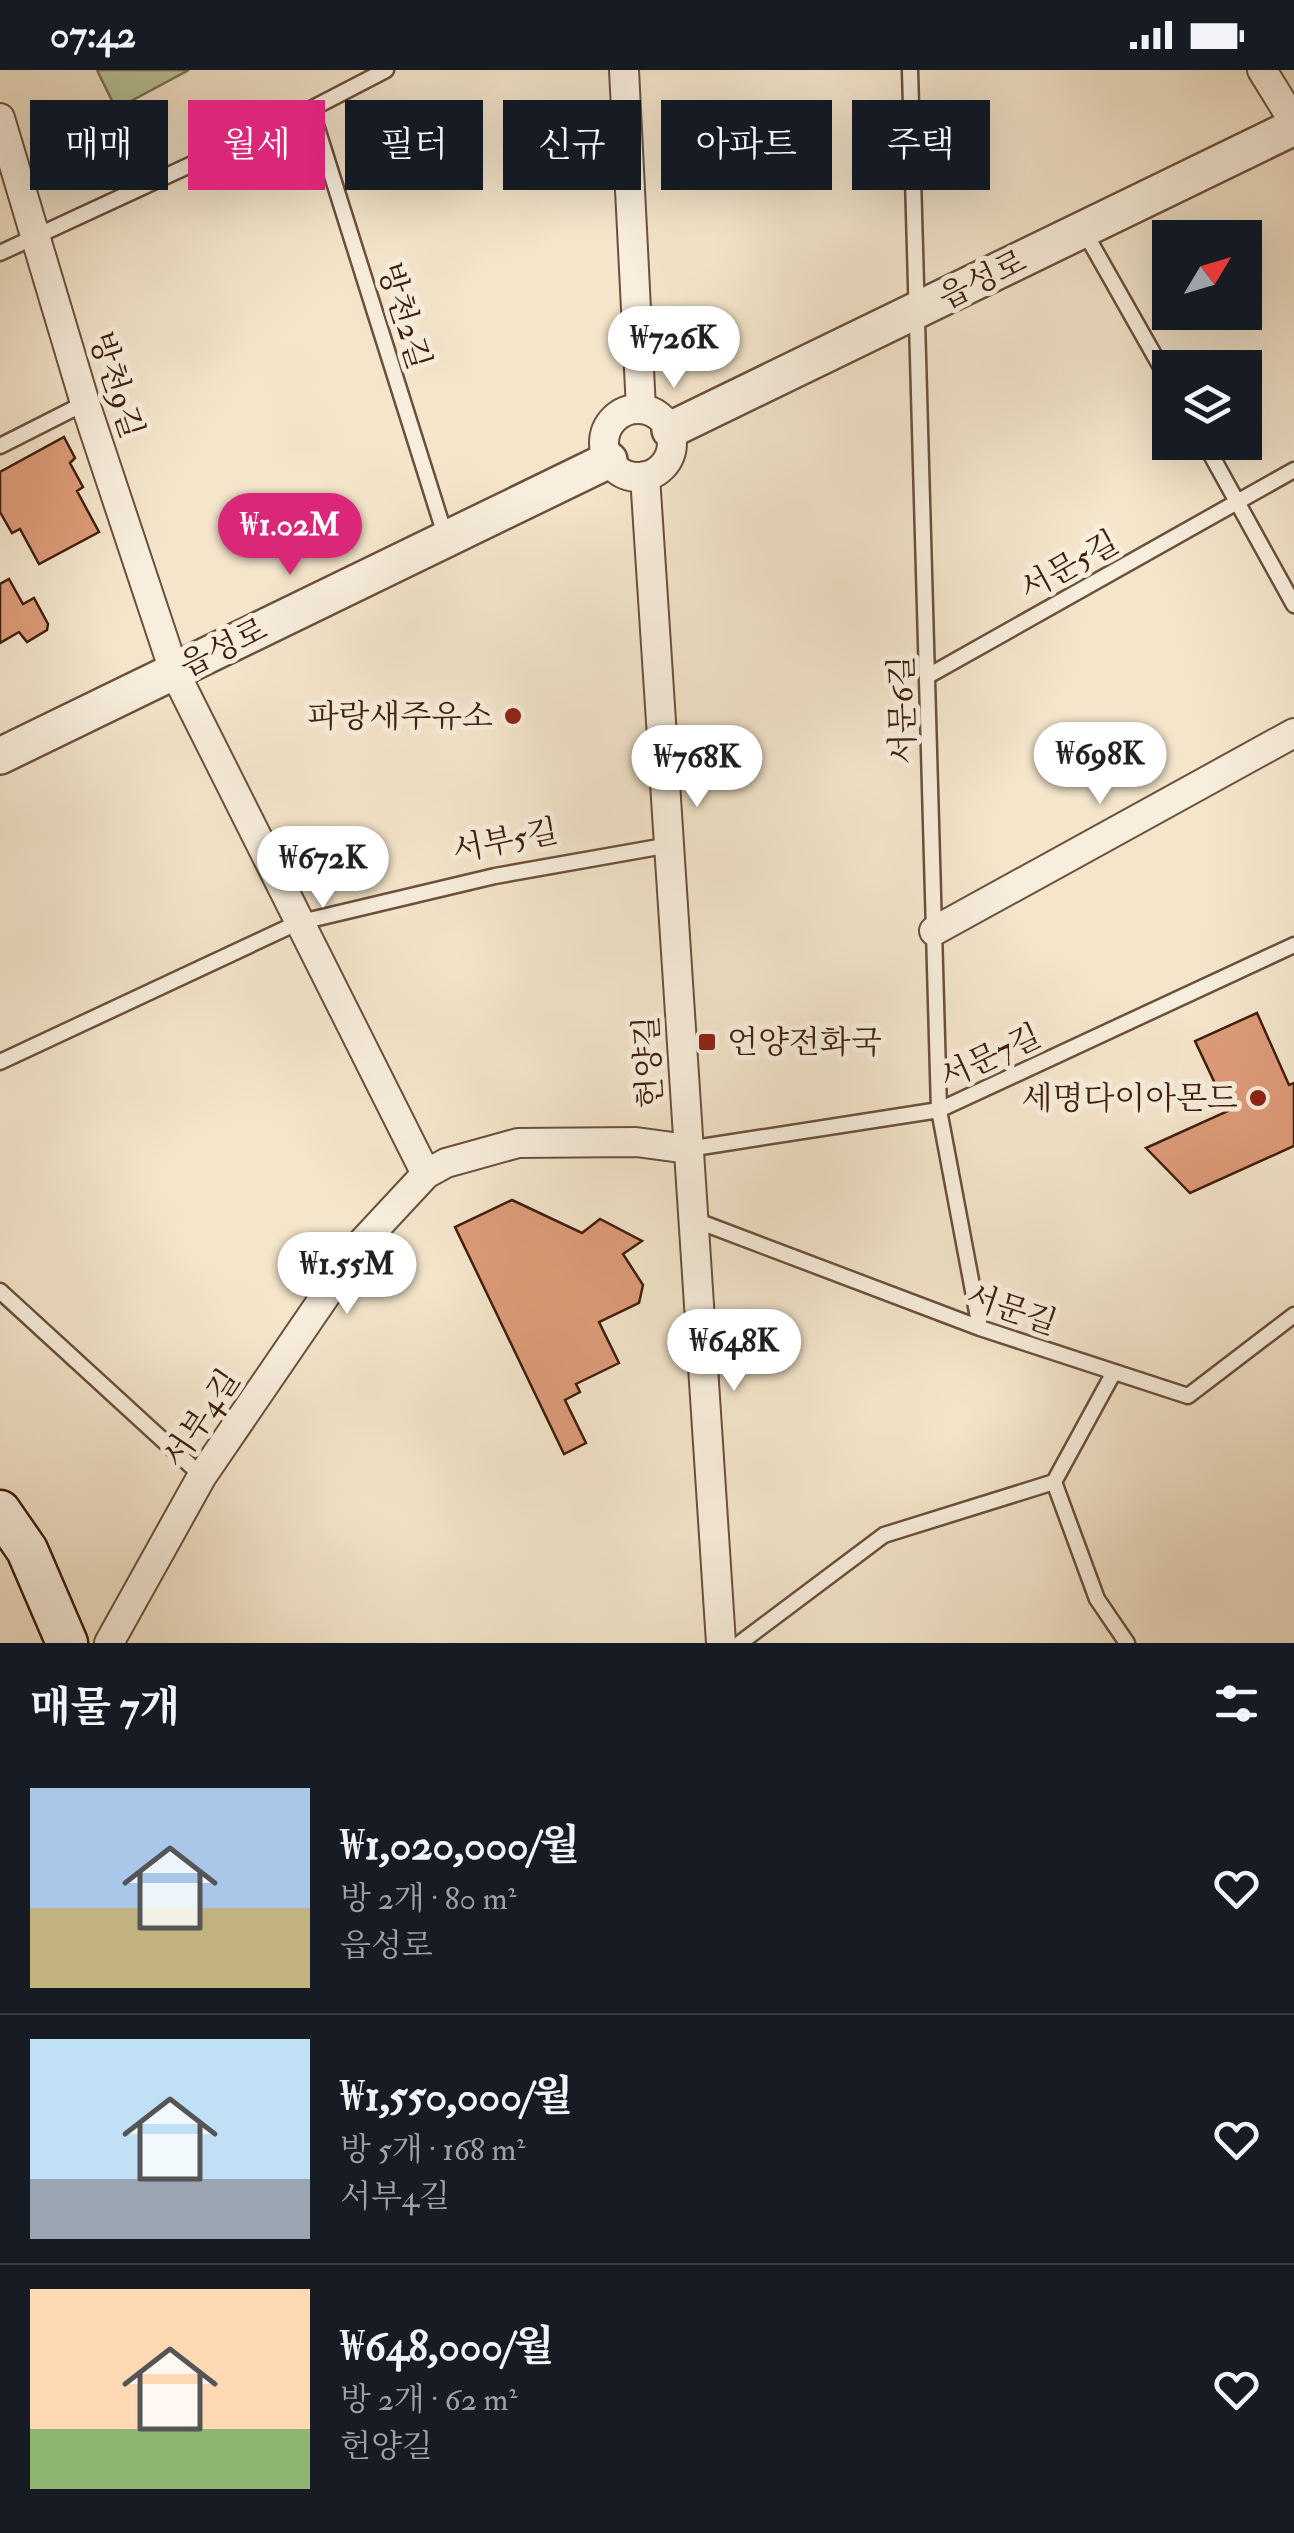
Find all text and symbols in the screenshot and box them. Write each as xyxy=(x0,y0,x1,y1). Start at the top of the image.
text: 07:42 xyxy=(50,11,136,59)
chip: 매매 xyxy=(30,100,168,190)
chip: 월세 xyxy=(188,100,325,190)
chip: 필터 xyxy=(345,100,483,190)
chip: 신규 xyxy=(503,100,641,190)
chip: 아파트 xyxy=(661,100,832,190)
chip: 주택 xyxy=(852,100,990,190)
north arrow xyxy=(1152,220,1262,330)
map controls xyxy=(1152,220,1262,460)
street label: 읍성로 xyxy=(932,242,1033,318)
street label: 방천2길 xyxy=(369,258,439,374)
pin: ₩726K xyxy=(604,306,744,391)
text: ₩726K xyxy=(630,318,718,358)
street label: 방천9길 xyxy=(80,327,152,443)
button: layers xyxy=(1152,350,1262,460)
pin: ₩1.02M xyxy=(209,493,371,578)
text: ₩1.02M xyxy=(240,505,340,545)
street label: 서문5길 xyxy=(1013,522,1126,609)
street label: 읍성로 xyxy=(173,610,274,686)
street label: 서문6길 xyxy=(882,655,924,765)
place label: 파랑새주유소 xyxy=(308,697,493,737)
marker: 파랑새주유소 xyxy=(502,705,524,727)
pin: ₩698K xyxy=(1030,722,1170,807)
pin: ₩768K xyxy=(627,725,767,810)
text: ₩698K xyxy=(1056,734,1144,774)
text: ₩768K xyxy=(653,737,741,777)
street label: 서부5길 xyxy=(449,811,561,871)
pin: ₩672K xyxy=(253,826,393,911)
text: ₩672K xyxy=(279,838,367,878)
street label: 헌양길 xyxy=(627,1015,671,1109)
street label: 서문7길 xyxy=(933,1016,1048,1098)
place label: 언양전화국 xyxy=(727,1023,882,1063)
marker: 언양전화국 xyxy=(696,1031,718,1053)
place label: 세명다이아몬드 xyxy=(1022,1079,1238,1119)
marker: 세명다이아몬드 xyxy=(1247,1087,1269,1109)
pin: ₩1.55M xyxy=(266,1232,428,1317)
text: ₩1.55M xyxy=(299,1244,395,1284)
street label: 서문길 xyxy=(961,1276,1062,1344)
pin: ₩648K xyxy=(664,1309,804,1394)
text: ₩648K xyxy=(689,1321,779,1361)
street label: 서부4길 xyxy=(154,1362,249,1475)
icon: filters xyxy=(1209,1676,1264,1731)
text: 매물 7개 xyxy=(30,1682,180,1734)
text: ₩1,020,000/월 xyxy=(340,1820,580,1872)
icon: home xyxy=(110,1828,230,1948)
icon: heart xyxy=(1209,1861,1264,1916)
text: 방 2개 · 80 m² xyxy=(340,1879,517,1919)
text: 읍성로 xyxy=(340,1926,433,1966)
text: ₩1,550,000/월 xyxy=(340,2071,573,2123)
icon: home xyxy=(110,2079,230,2199)
icon: heart xyxy=(1209,2112,1264,2167)
text: 방 5개 · 168 m² xyxy=(340,2130,525,2170)
text: 서부4길 xyxy=(340,2177,450,2217)
text: ₩648,000/월 xyxy=(340,2321,554,2373)
icon: home xyxy=(110,2329,230,2449)
icon: heart xyxy=(1209,2362,1264,2417)
text: 방 2개 · 62 m² xyxy=(340,2380,517,2420)
text: 헌양길 xyxy=(340,2427,433,2467)

